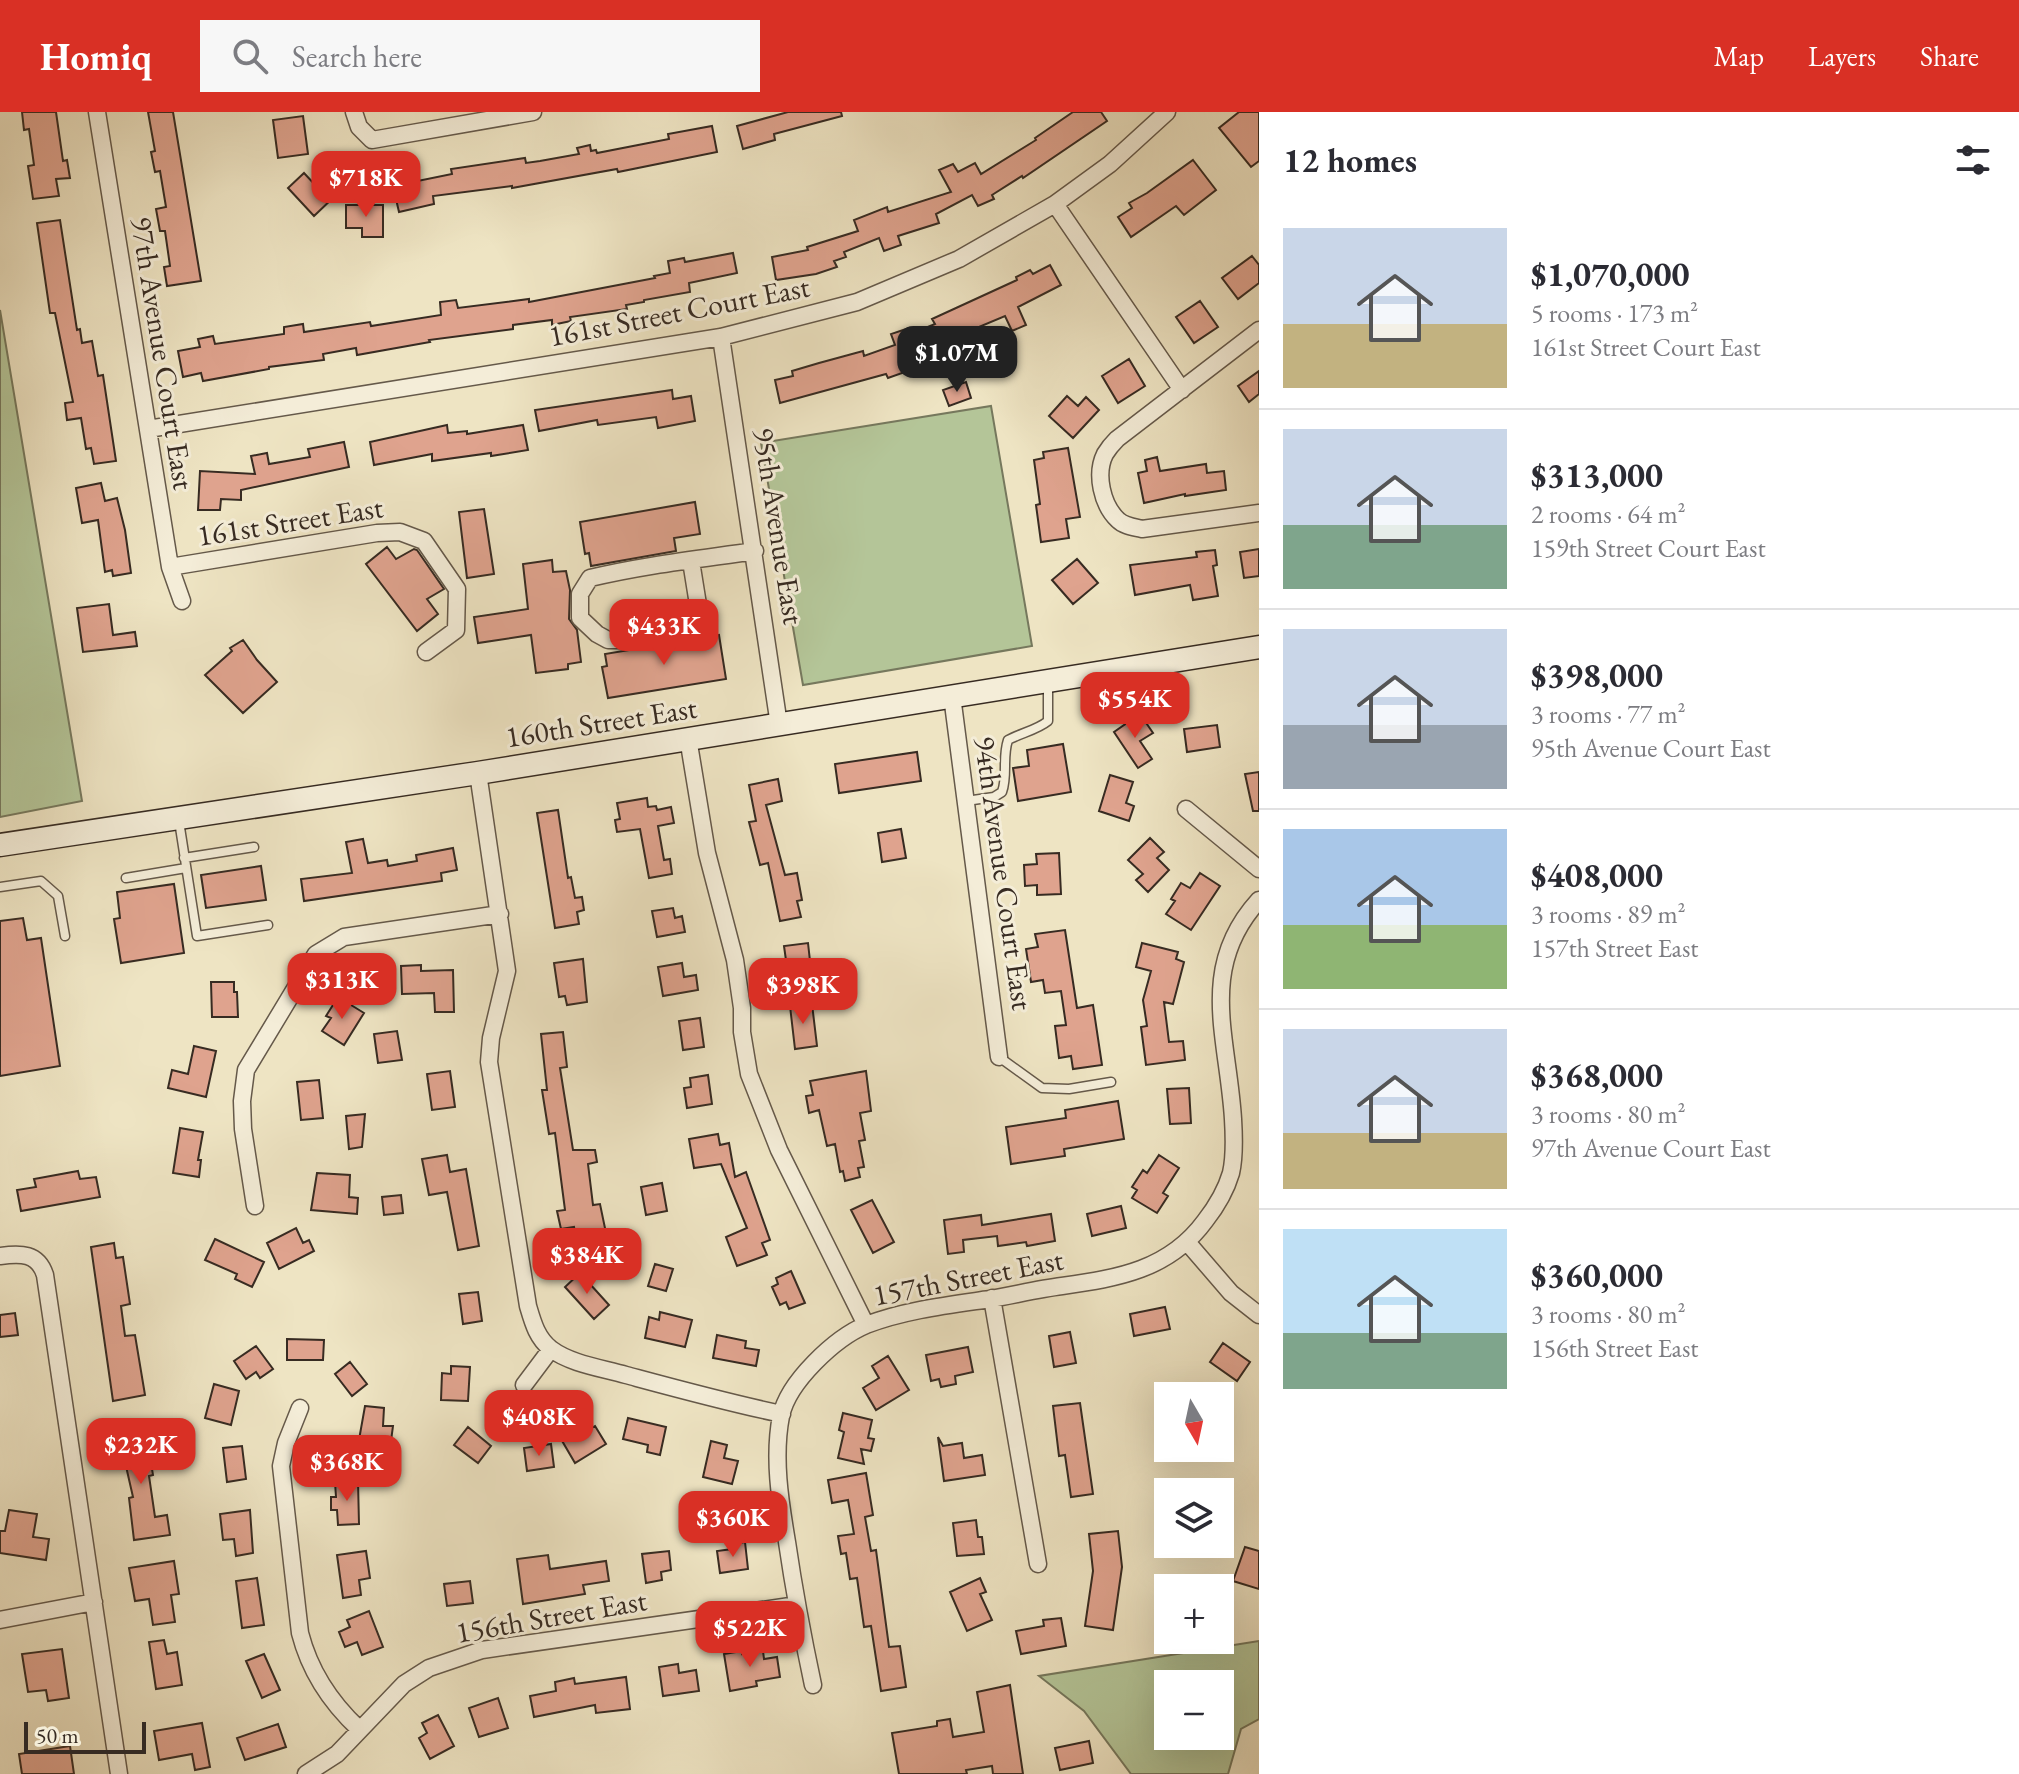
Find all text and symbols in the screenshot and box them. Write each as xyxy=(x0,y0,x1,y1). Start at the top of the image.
search box xyxy=(200,20,760,92)
text: Homiq xyxy=(40,32,152,81)
icon: search xyxy=(228,34,272,78)
text: Search here xyxy=(292,37,422,76)
text: Map xyxy=(1714,38,1764,74)
text: Layers xyxy=(1808,38,1876,74)
text: Share xyxy=(1920,38,1979,74)
text: 12 homes xyxy=(1283,138,1417,182)
icon: filters xyxy=(1951,138,1995,182)
pin: $718K xyxy=(310,151,422,219)
text: $718K xyxy=(329,160,403,194)
street label: 97th Avenue Court East xyxy=(122,213,204,493)
text: $1,070,000 xyxy=(1531,252,1689,296)
icon: home xyxy=(1347,260,1443,356)
street label: 161st Street Court East xyxy=(545,266,813,355)
text: 5 rooms · 173 m² xyxy=(1531,296,1698,330)
pin: $1.07M xyxy=(892,326,1022,394)
text: 161st Street Court East xyxy=(1531,330,1761,364)
text: $1.07M xyxy=(915,335,999,369)
street label: 95th Avenue East xyxy=(744,425,814,628)
text: $313,000 xyxy=(1531,453,1663,497)
icon: home xyxy=(1347,461,1443,557)
street label: 161st Street East xyxy=(194,487,386,555)
text: 2 rooms · 64 m² xyxy=(1531,497,1686,531)
text: 159th Street Court East xyxy=(1531,531,1766,565)
pin: $433K xyxy=(608,599,720,667)
text: $433K xyxy=(627,608,701,642)
text: $398,000 xyxy=(1531,653,1663,697)
icon: home xyxy=(1347,661,1443,757)
pin: $554K xyxy=(1079,672,1191,740)
text: $554K xyxy=(1098,681,1172,715)
street label: 160th Street East xyxy=(503,688,700,756)
text: 3 rooms · 77 m² xyxy=(1531,697,1686,731)
text: 95th Avenue Court East xyxy=(1531,731,1771,765)
street label: 94th Avenue Court East xyxy=(965,733,1043,1013)
text: $408,000 xyxy=(1531,853,1663,897)
icon: home xyxy=(1347,861,1443,957)
text: 3 rooms · 89 m² xyxy=(1531,897,1686,931)
text: 157th Street East xyxy=(1531,931,1698,965)
pin: $313K xyxy=(286,953,398,1021)
pin: $398K xyxy=(747,958,859,1026)
text: $313K xyxy=(305,962,379,996)
text: $398K xyxy=(766,967,840,1001)
text: $368,000 xyxy=(1531,1053,1663,1097)
icon: home xyxy=(1347,1061,1443,1157)
text: 3 rooms · 80 m² xyxy=(1531,1097,1686,1131)
text: 97th Avenue Court East xyxy=(1531,1131,1771,1165)
pin: $384K xyxy=(531,1228,643,1296)
text: $384K xyxy=(550,1237,624,1271)
street label: 157th Street East xyxy=(869,1239,1067,1315)
text: $360,000 xyxy=(1531,1253,1663,1297)
icon: home xyxy=(1347,1261,1443,1357)
text: 3 rooms · 80 m² xyxy=(1531,1297,1686,1331)
text: 156th Street East xyxy=(1531,1331,1698,1365)
north arrow xyxy=(1154,1382,1234,1462)
map controls xyxy=(1154,1382,1234,1750)
pin: $408K xyxy=(483,1390,595,1458)
text: $408K xyxy=(502,1399,576,1433)
pin: $232K xyxy=(85,1418,197,1486)
text: $232K xyxy=(104,1427,178,1461)
pin: $368K xyxy=(291,1435,403,1503)
text: $368K xyxy=(310,1444,384,1478)
button: layers xyxy=(1154,1478,1234,1558)
pin: $360K xyxy=(677,1491,789,1559)
text: $360K xyxy=(696,1500,770,1534)
button: + xyxy=(1154,1574,1234,1654)
street label: 156th Street East xyxy=(452,1580,650,1652)
pin: $522K xyxy=(694,1601,806,1669)
text: $522K xyxy=(713,1610,787,1644)
button: − xyxy=(1154,1670,1234,1750)
scale bar xyxy=(24,1718,146,1754)
text: 50 m xyxy=(36,1721,79,1750)

